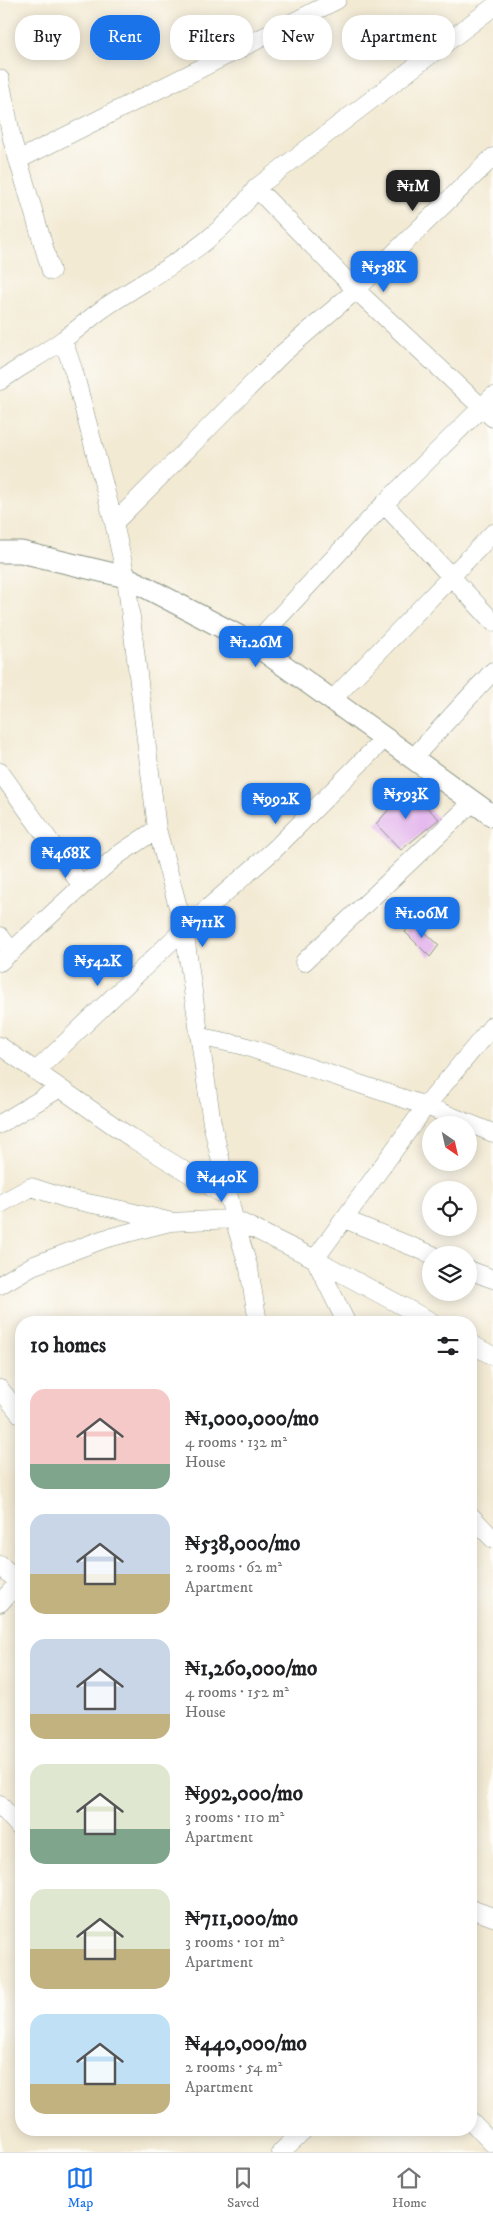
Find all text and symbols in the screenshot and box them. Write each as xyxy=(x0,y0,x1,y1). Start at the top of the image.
chip: Buy xyxy=(15,15,80,60)
chip: Rent xyxy=(90,15,160,60)
chip: Filters xyxy=(170,15,253,60)
chip: New xyxy=(263,15,332,60)
chip: Apartment xyxy=(342,15,455,60)
pin: ₦1M xyxy=(389,170,437,212)
text: ₦1M xyxy=(397,176,429,196)
pin: ₦538K xyxy=(349,250,419,293)
text: ₦538K xyxy=(362,257,406,277)
pin: ₦1.26M xyxy=(215,626,297,668)
text: ₦1.26M xyxy=(230,632,282,652)
pin: ₦593K xyxy=(371,778,441,820)
pin: ₦992K xyxy=(241,782,311,825)
text: ₦593K xyxy=(384,784,428,804)
text: ₦992K xyxy=(253,789,299,809)
pin: ₦468K xyxy=(31,836,101,879)
text: ₦468K xyxy=(42,843,90,863)
pin: ₦1.06M xyxy=(381,896,463,939)
text: ₦1.06M xyxy=(396,903,448,923)
pin: ₦711K xyxy=(168,906,238,948)
text: ₦711K xyxy=(182,912,224,932)
pin: ₦542K xyxy=(63,944,133,987)
text: ₦542K xyxy=(75,951,121,971)
north arrow xyxy=(422,1116,478,1171)
map controls xyxy=(422,1116,477,1301)
pin: ₦440K xyxy=(187,1160,257,1203)
text: ₦440K xyxy=(197,1167,247,1187)
button: locate xyxy=(422,1181,477,1236)
button: layers xyxy=(422,1246,477,1301)
icon: filters xyxy=(434,1332,462,1360)
text: 10 homes xyxy=(30,1333,106,1359)
text: ₦1,000,000/mo xyxy=(185,1406,319,1432)
icon: home xyxy=(70,1409,130,1469)
text: 4 rooms · 132 m² xyxy=(185,1432,287,1452)
text: House xyxy=(185,1452,226,1472)
text: ₦538,000/mo xyxy=(185,1531,300,1557)
icon: home xyxy=(70,1534,130,1594)
text: 2 rooms · 62 m² xyxy=(185,1557,282,1577)
text: Apartment xyxy=(185,1577,253,1597)
text: ₦1,260,000/mo xyxy=(185,1656,317,1682)
icon: home xyxy=(70,1659,130,1719)
text: 4 rooms · 152 m² xyxy=(185,1682,289,1702)
text: House xyxy=(185,1702,226,1722)
text: ₦992,000/mo xyxy=(185,1781,303,1807)
icon: home xyxy=(70,1784,130,1844)
text: 3 rooms · 110 m² xyxy=(185,1807,284,1827)
text: Apartment xyxy=(185,1827,253,1847)
text: ₦711,000/mo xyxy=(185,1906,298,1932)
icon: home xyxy=(70,1909,130,1969)
text: 3 rooms · 101 m² xyxy=(185,1932,284,1952)
text: Apartment xyxy=(185,1952,253,1972)
text: ₦440,000/mo xyxy=(185,2031,307,2057)
icon: home xyxy=(70,2034,130,2094)
text: 2 rooms · 54 m² xyxy=(185,2057,282,2077)
text: Apartment xyxy=(185,2077,253,2097)
tab: Map xyxy=(66,2164,94,2212)
tab: Saved xyxy=(227,2164,259,2212)
tab: Home xyxy=(392,2164,427,2212)

